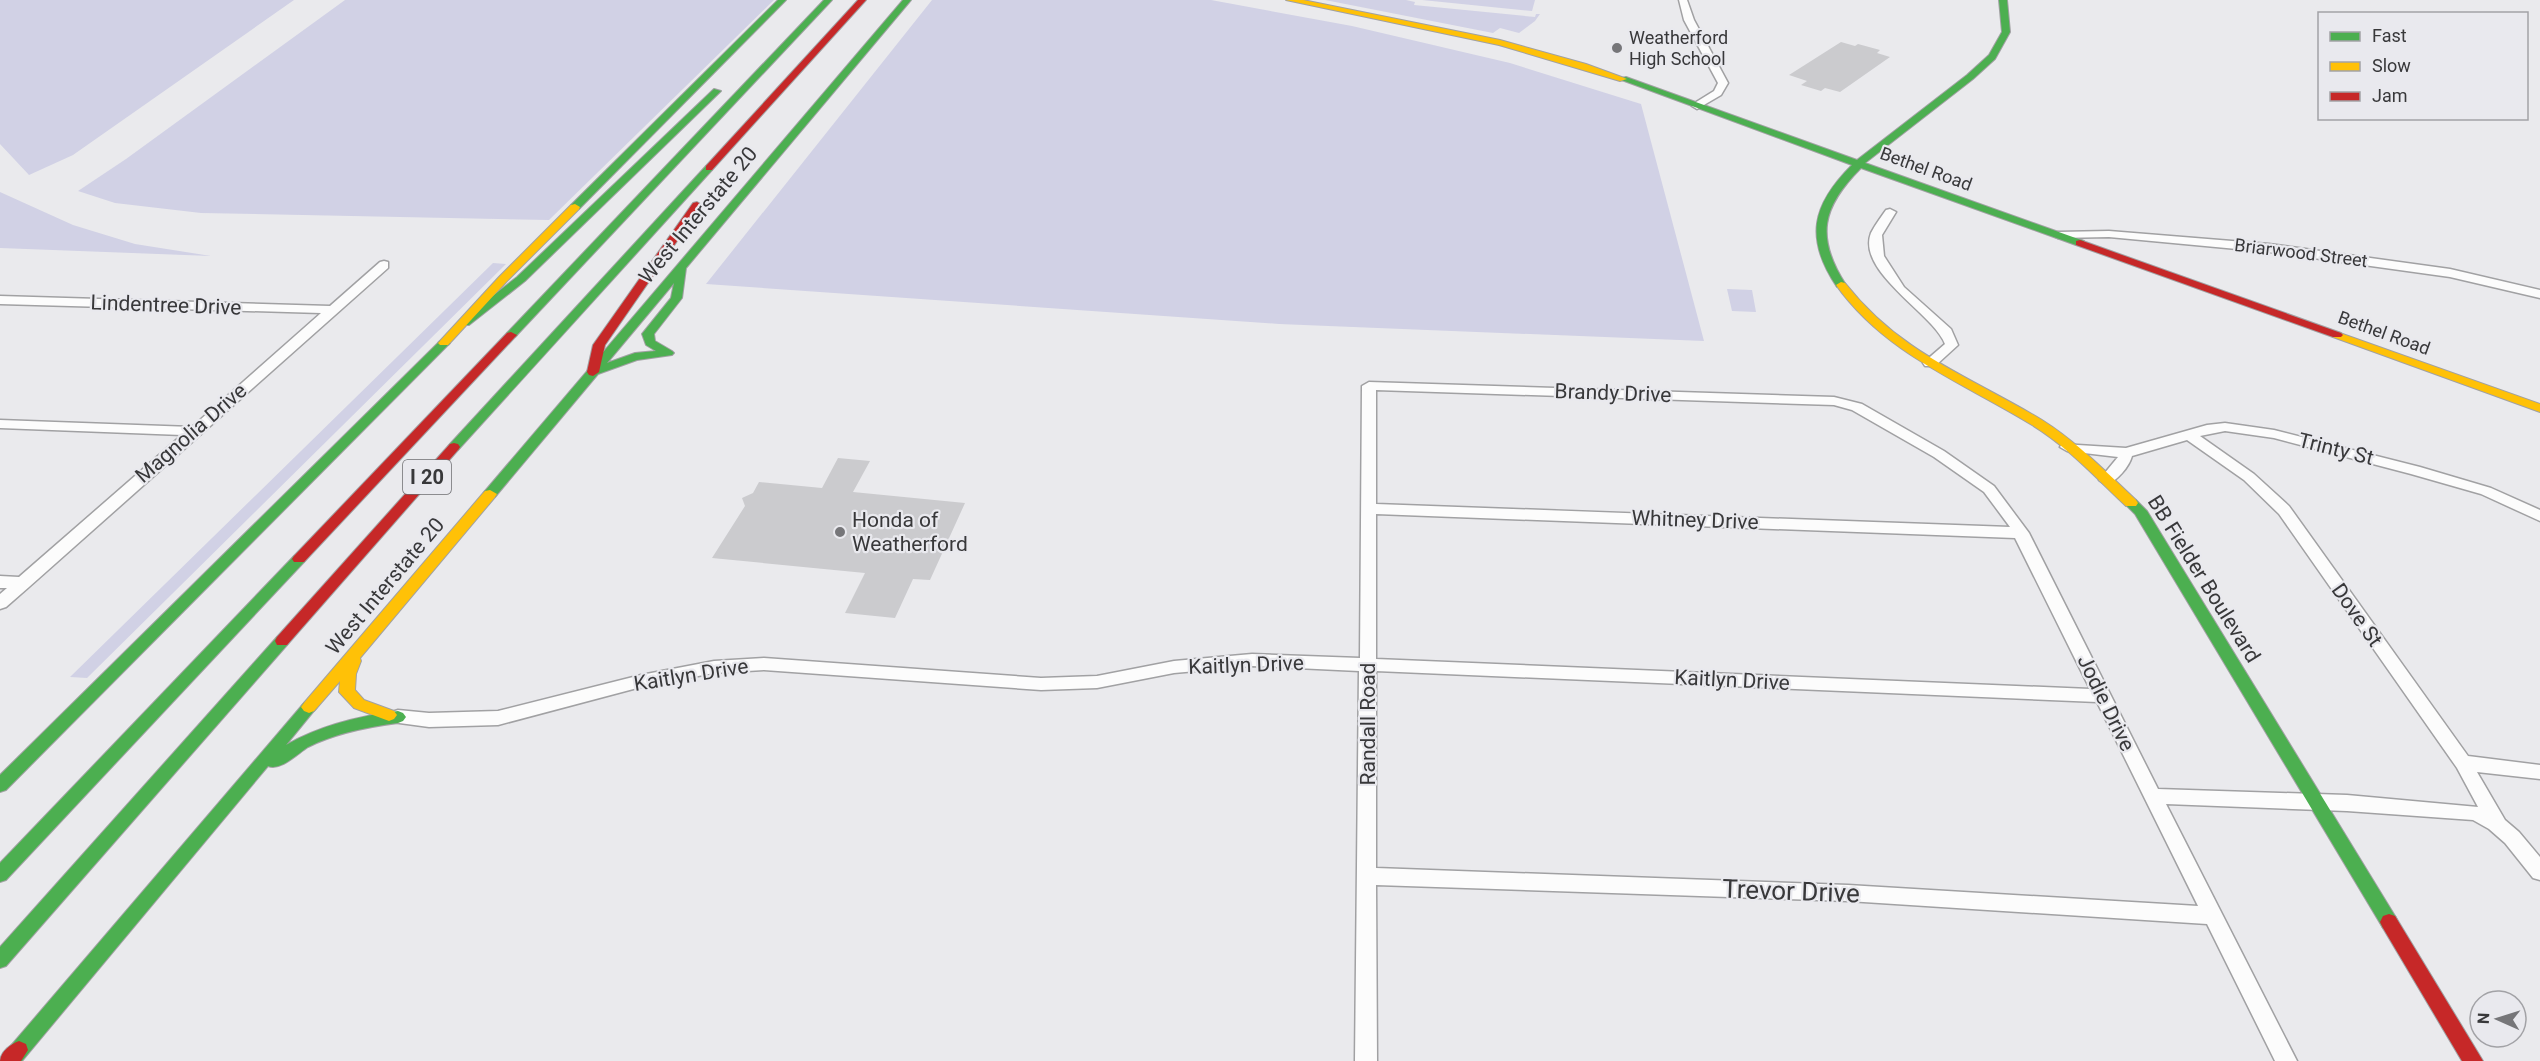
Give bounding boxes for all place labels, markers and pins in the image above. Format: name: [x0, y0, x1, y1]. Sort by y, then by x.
place label: Weatherford High School: [1629, 27, 1728, 69]
marker: Weatherford High School: [1610, 41, 1624, 55]
place label: Honda of Weatherford: [852, 508, 968, 556]
marker: Honda of Weatherford: [833, 525, 847, 539]

